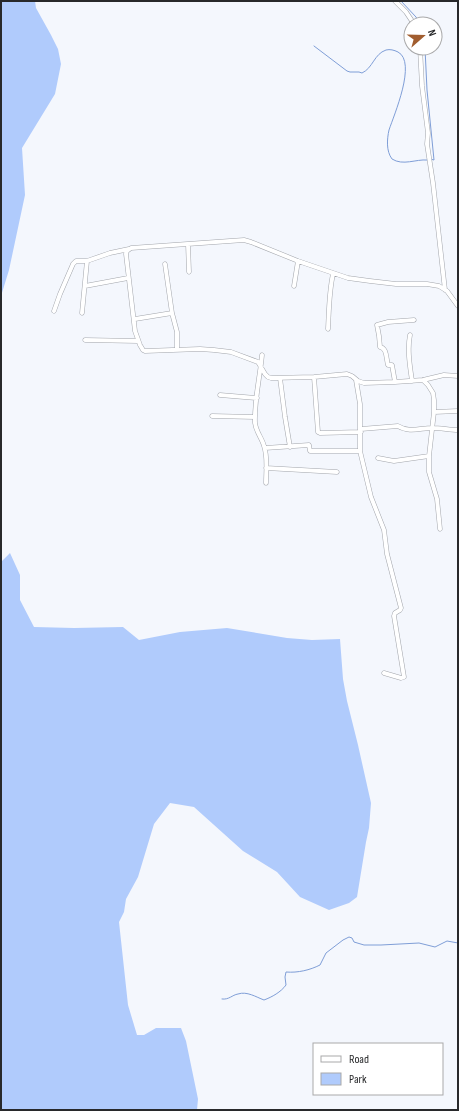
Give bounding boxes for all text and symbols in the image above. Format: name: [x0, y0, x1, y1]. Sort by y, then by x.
north arrow: [403, 16, 443, 56]
text: N: [425, 28, 439, 38]
legend: [313, 1043, 443, 1095]
text: Road: [349, 1052, 369, 1067]
text: Park: [349, 1072, 367, 1087]

